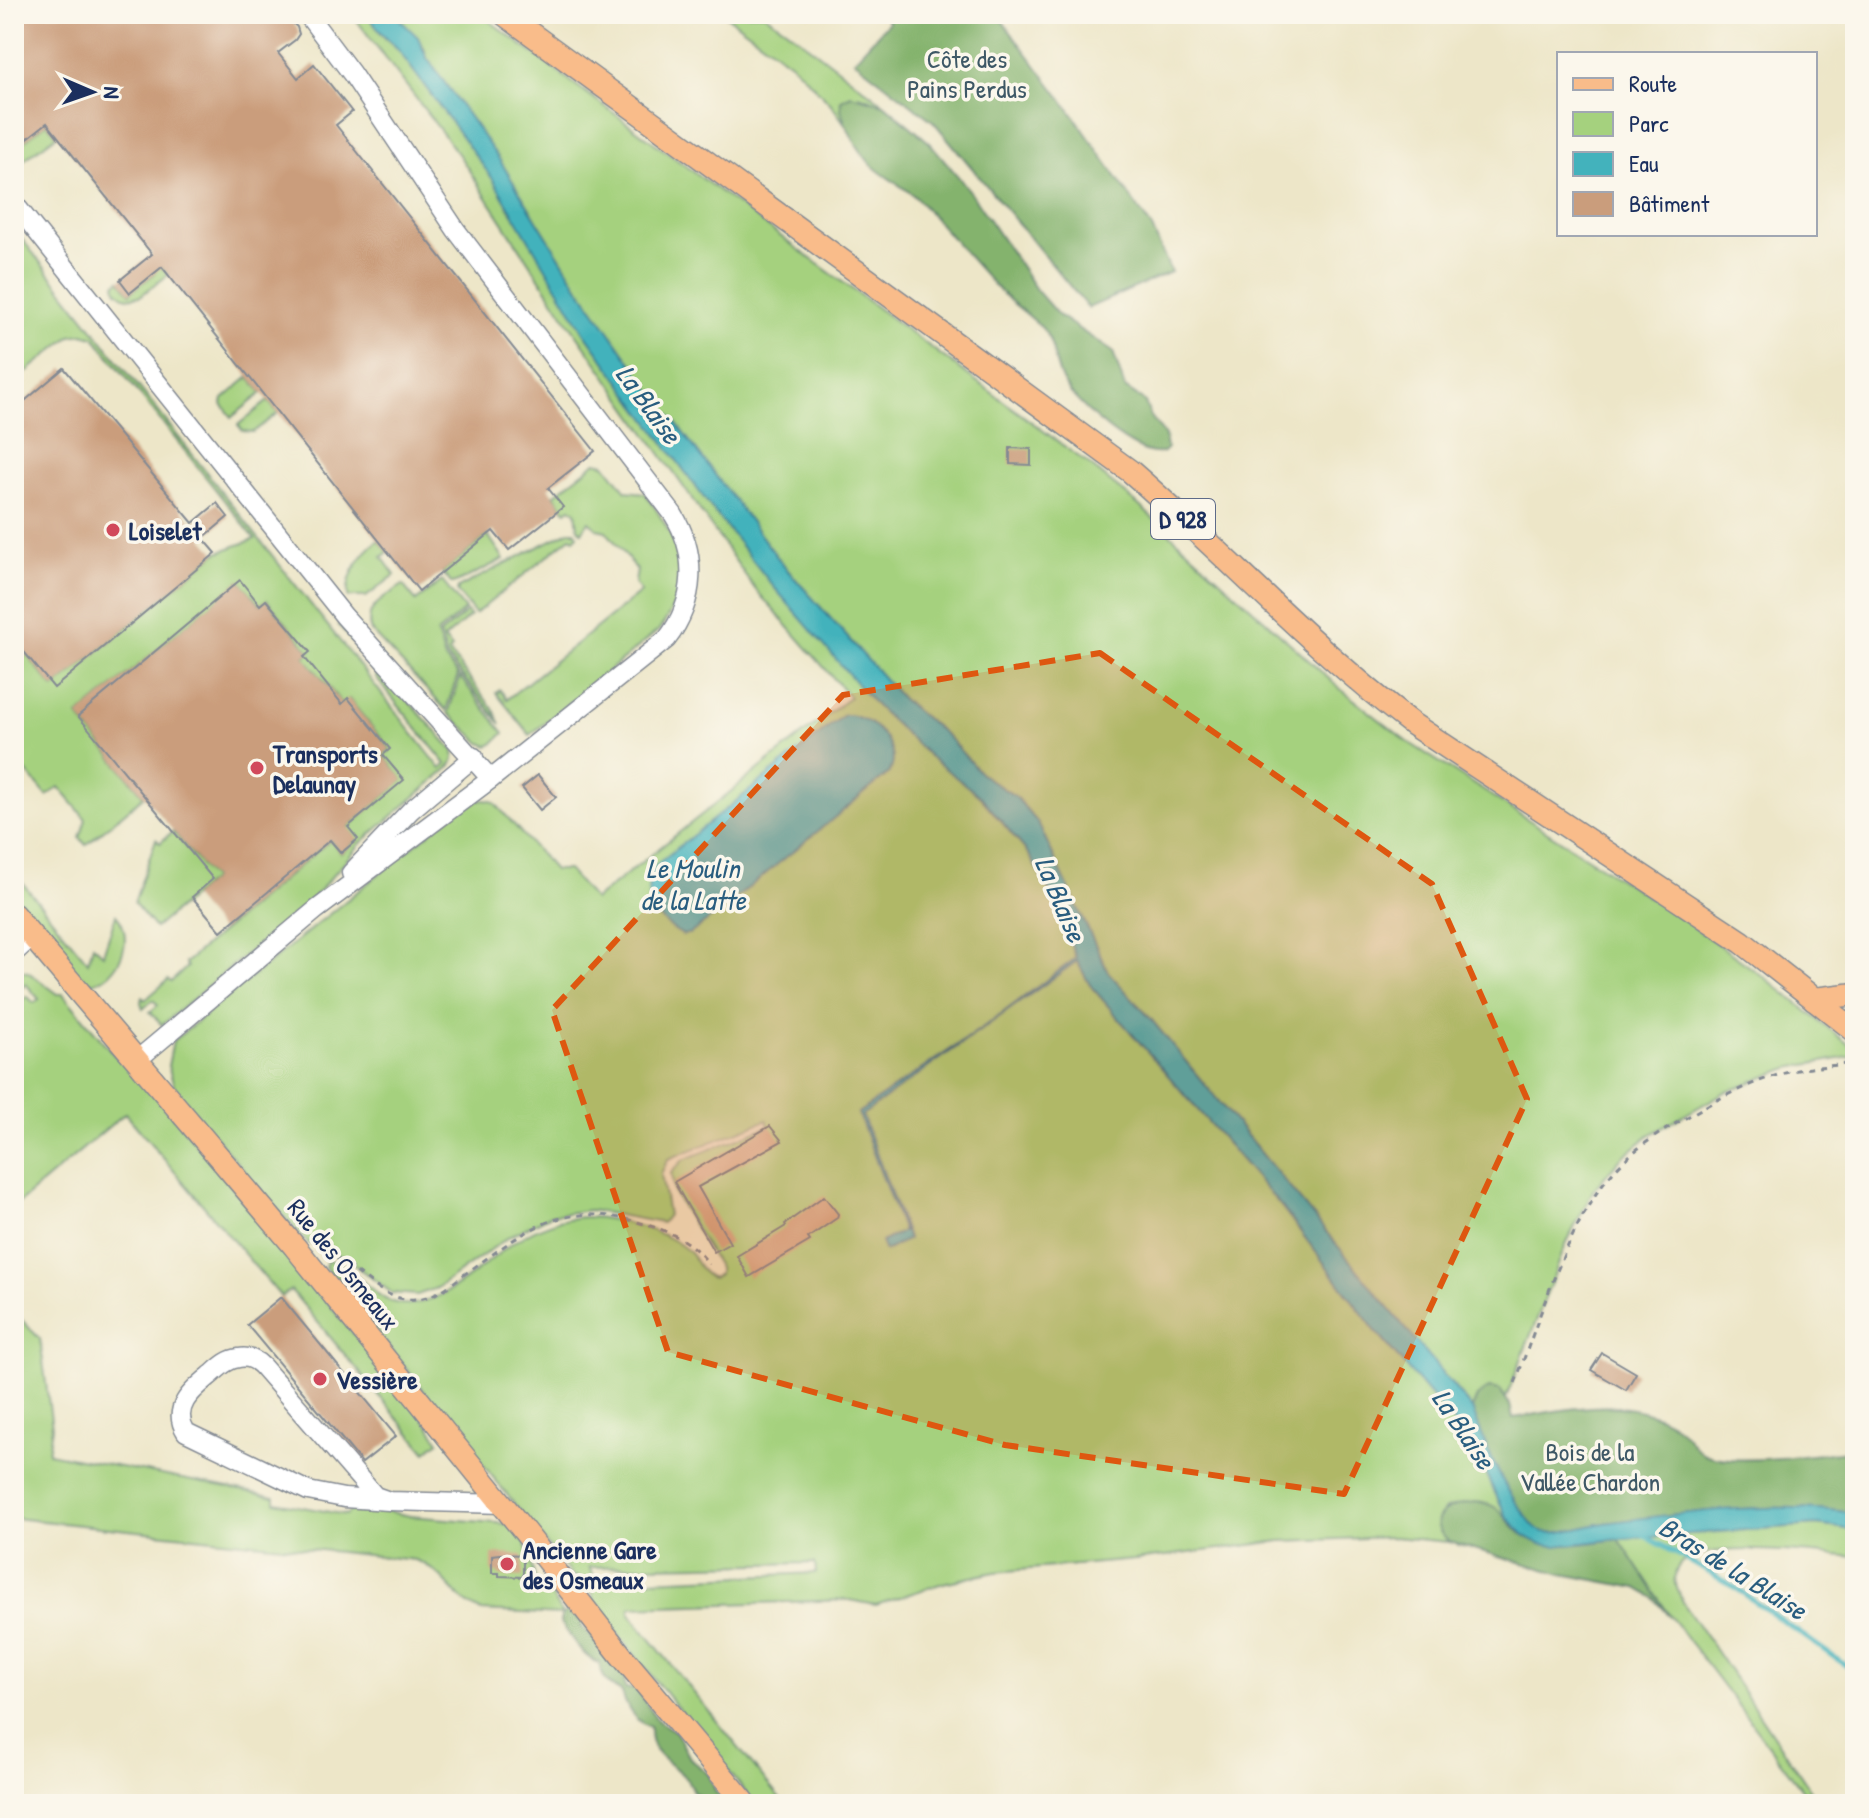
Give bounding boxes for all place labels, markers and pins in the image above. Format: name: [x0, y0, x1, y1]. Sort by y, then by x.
place label: Loiselet: [129, 513, 203, 548]
marker: Loiselet: [104, 521, 122, 539]
place label: Transports Delaunay: [272, 736, 378, 802]
marker: Transports Delaunay: [248, 759, 266, 777]
place label: Vessière: [336, 1362, 418, 1397]
marker: Vessière: [311, 1370, 329, 1388]
place label: Ancienne Gare des Osmeaux: [523, 1532, 657, 1597]
marker: Ancienne Gare des Osmeaux: [498, 1555, 516, 1573]

